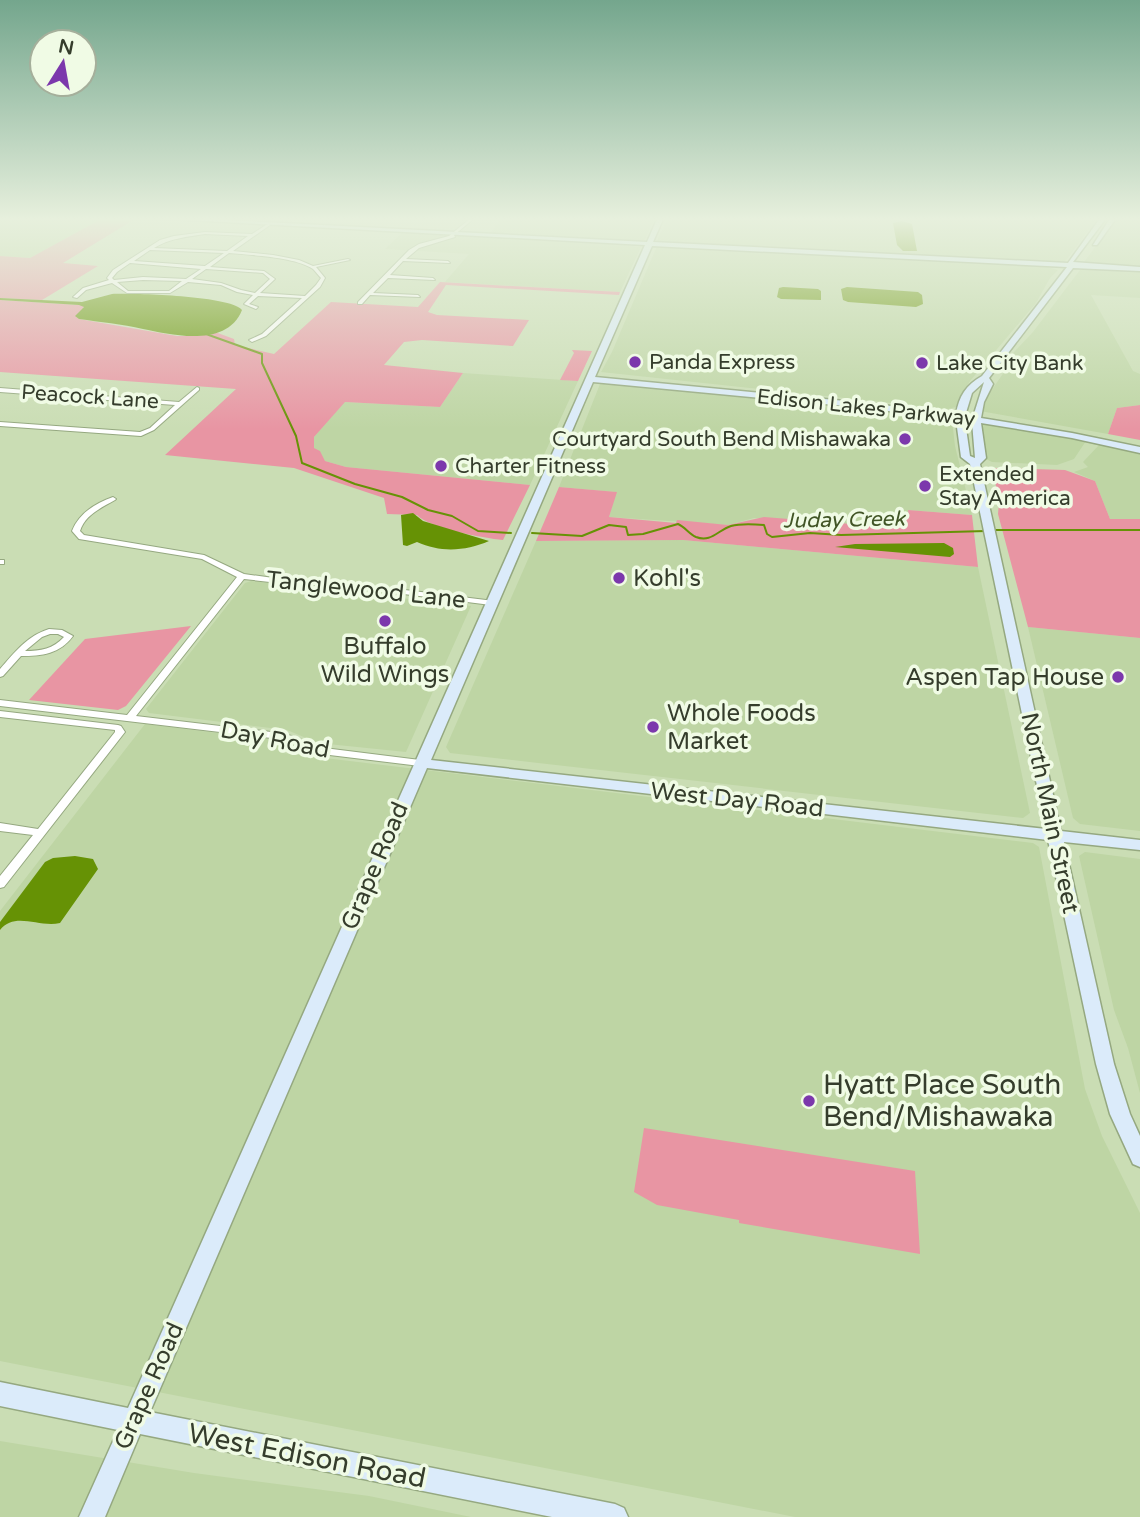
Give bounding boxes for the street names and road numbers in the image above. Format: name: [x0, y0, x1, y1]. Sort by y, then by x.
street label: Peacock Lane: [20, 380, 160, 414]
street label: Edison Lakes Parkway: [756, 384, 976, 432]
street label: Tanglewood Lane: [265, 565, 467, 615]
street label: North Main Street: [1015, 710, 1085, 916]
street label: Day Road: [218, 715, 332, 765]
street label: West Day Road: [649, 776, 825, 824]
street label: Grape Road: [335, 798, 415, 934]
street label: Grape Road: [108, 1318, 190, 1454]
street label: West Edison Road: [185, 1416, 429, 1496]

